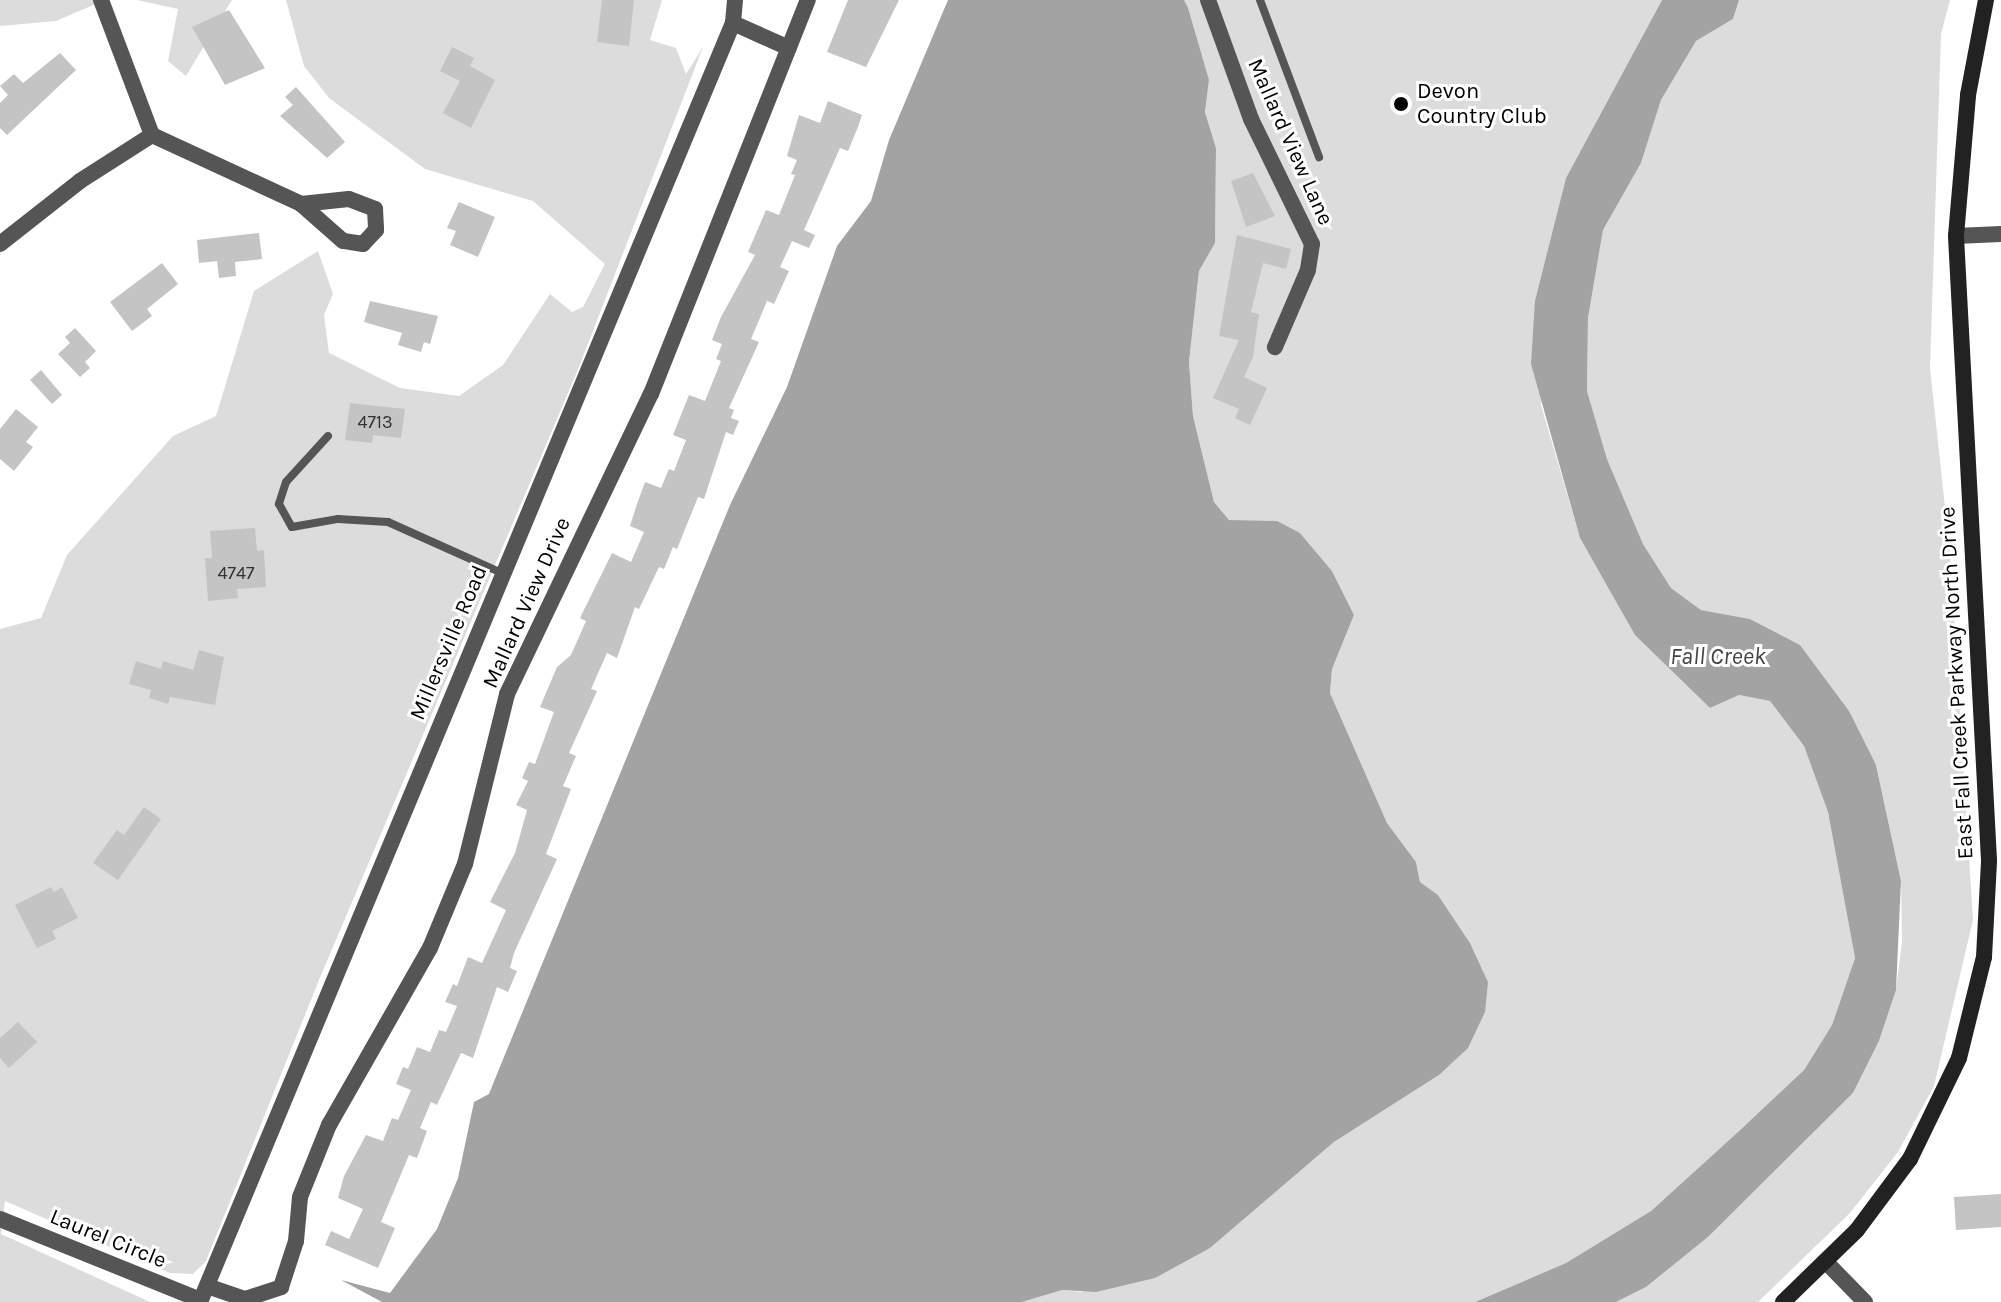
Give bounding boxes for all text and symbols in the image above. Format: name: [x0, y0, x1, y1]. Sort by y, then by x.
street label: Mallard View Lane: [1241, 55, 1339, 229]
place label: Devon Country Club: [1417, 78, 1547, 130]
marker: Devon Country Club: [1392, 95, 1410, 113]
house number: 4713: [357, 411, 393, 433]
street label: East Fall Creek Parkway North Drive: [1935, 506, 1979, 860]
street label: Mallard View Drive: [477, 514, 577, 692]
house number: 4747: [217, 562, 255, 584]
street label: Millersville Road: [405, 562, 493, 724]
water label: Fall Creek: [1670, 643, 1766, 671]
street label: Laurel Circle: [46, 1204, 170, 1274]

